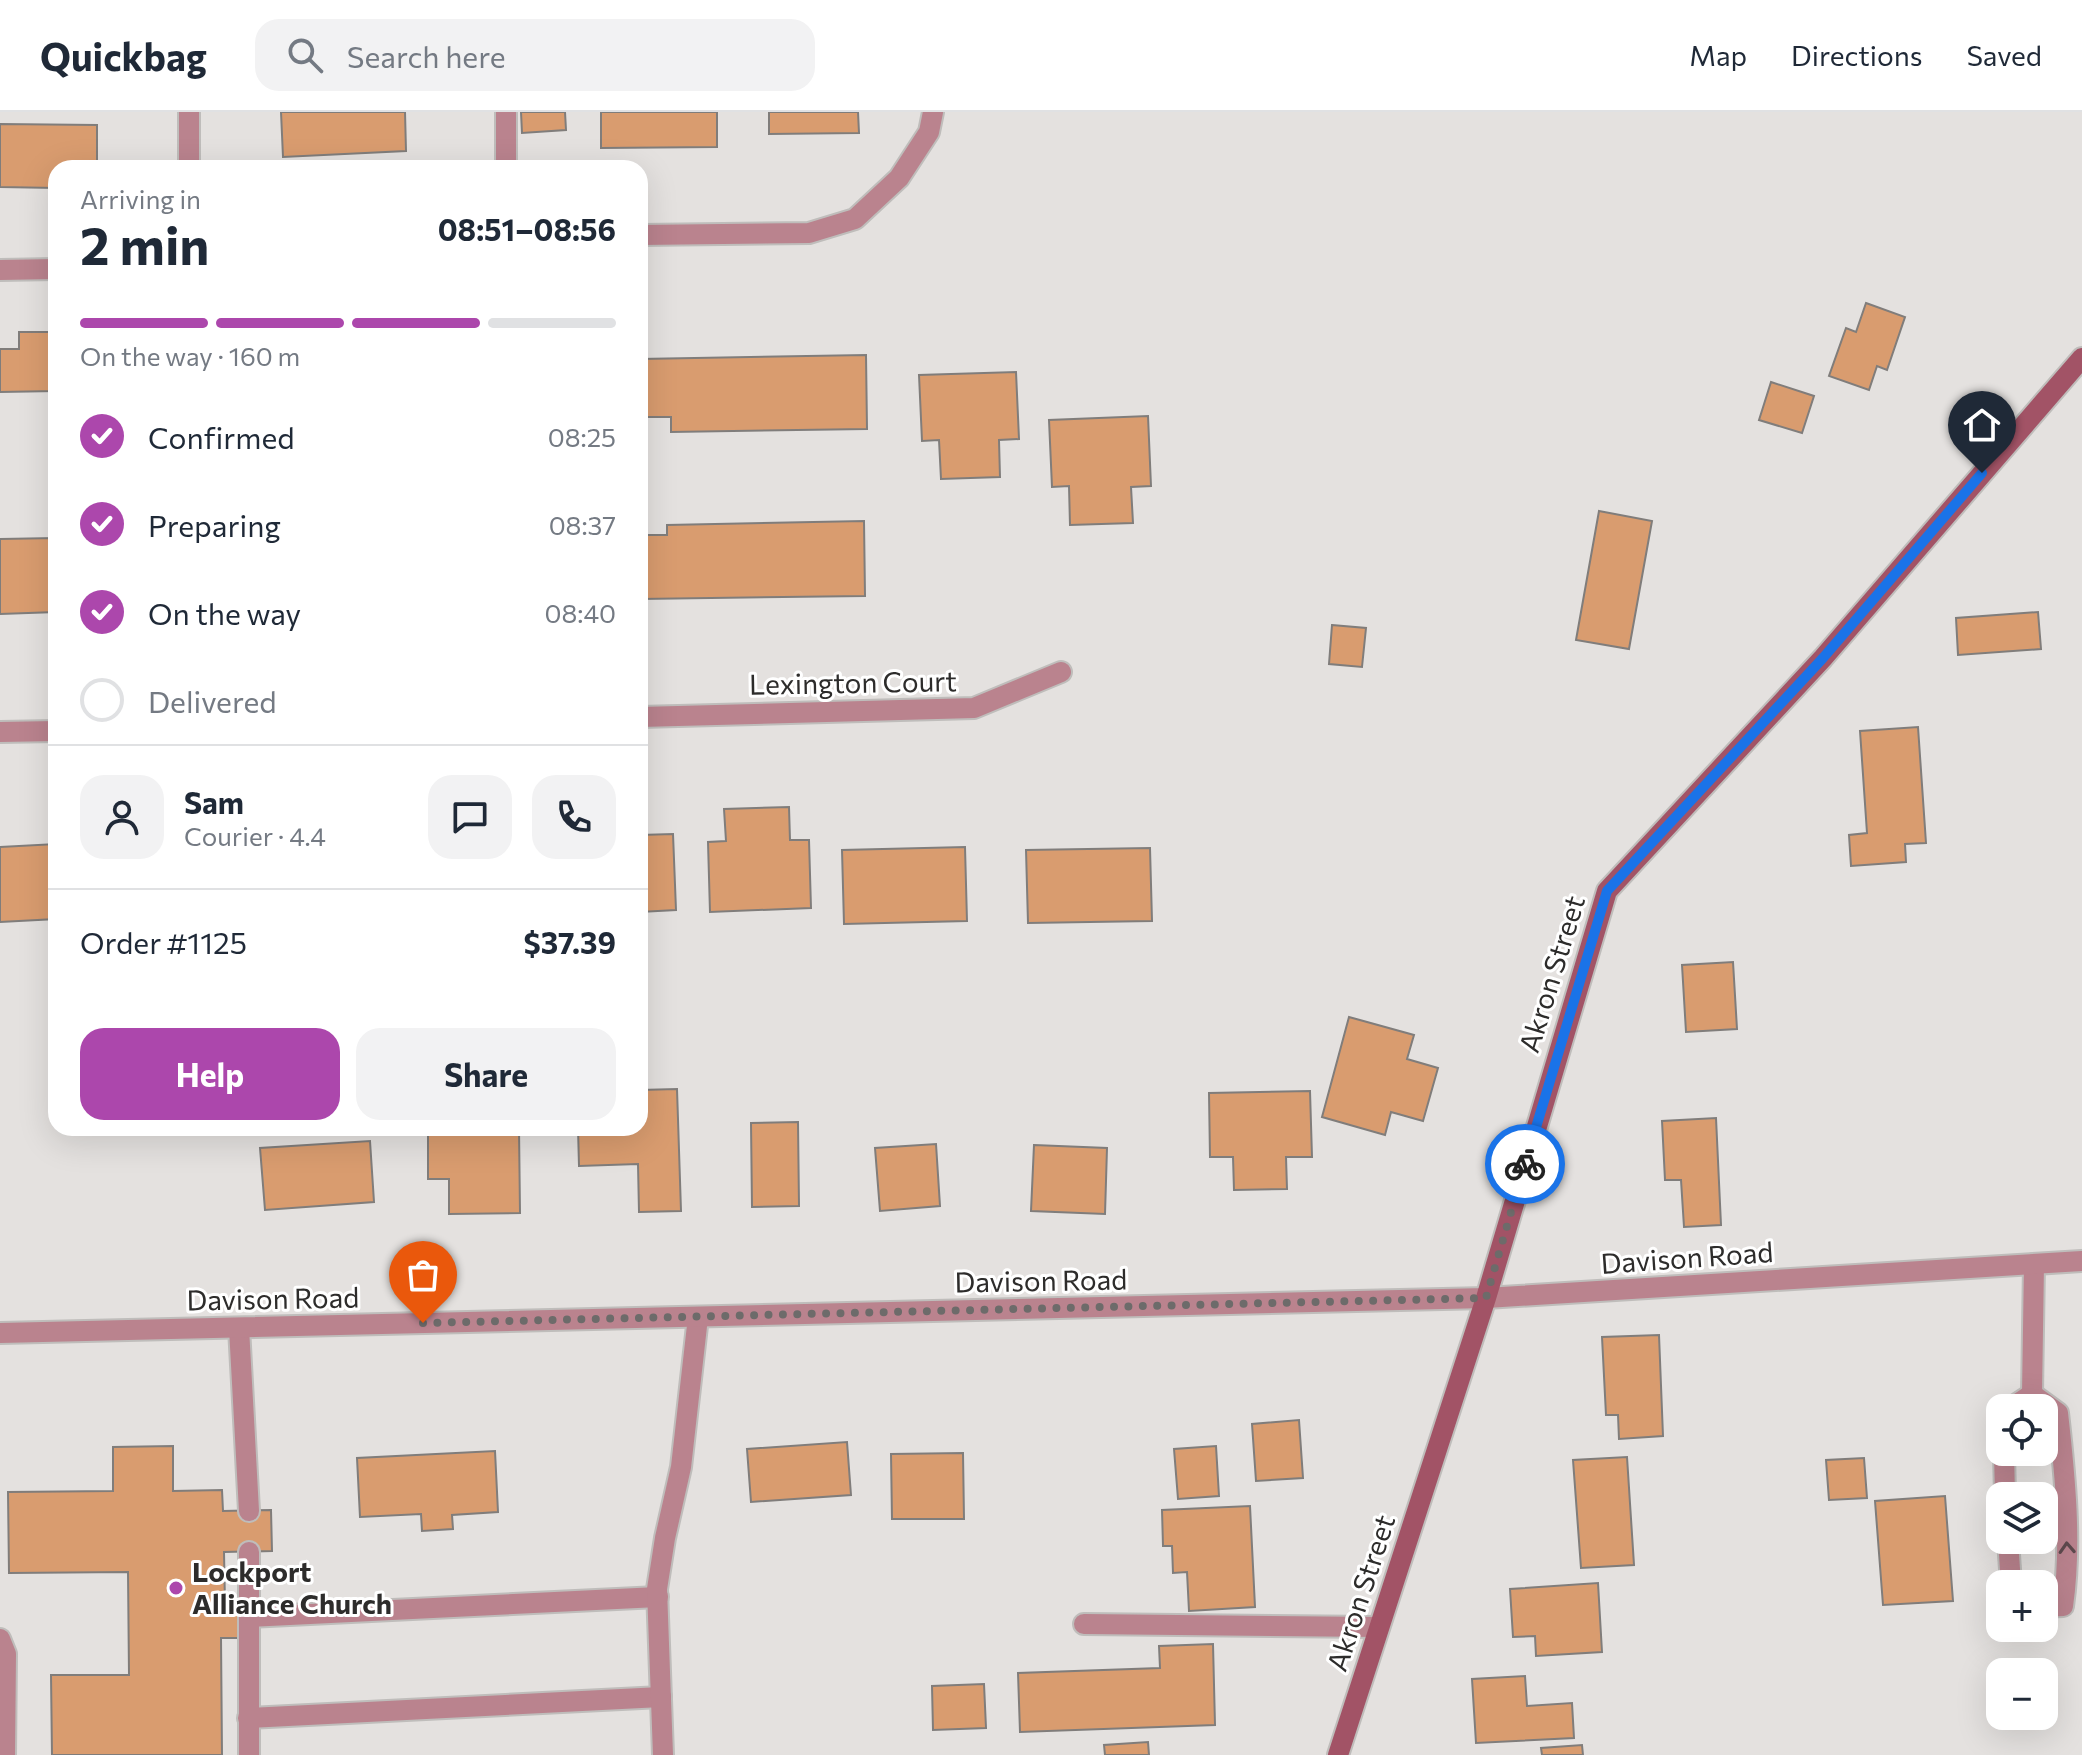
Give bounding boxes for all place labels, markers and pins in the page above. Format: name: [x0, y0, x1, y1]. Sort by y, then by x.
pin: [1948, 391, 2016, 473]
pin: [389, 1241, 457, 1323]
place label: Lockport Alliance Church: [192, 1554, 392, 1620]
marker: Lockport Alliance Church: [167, 1579, 185, 1597]

